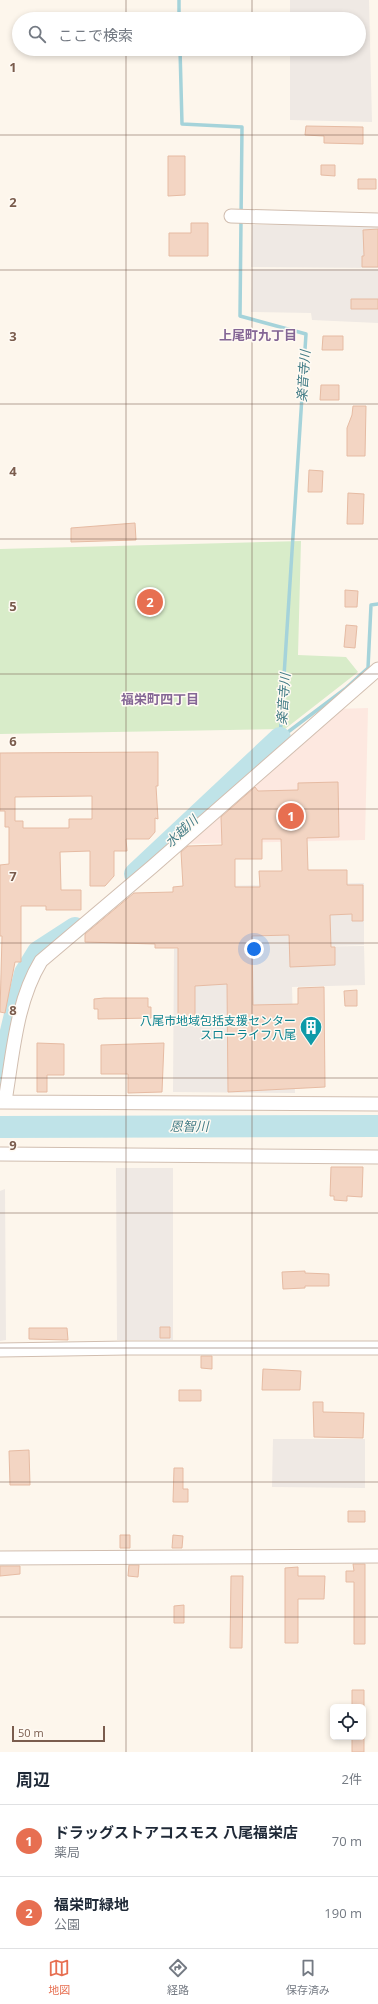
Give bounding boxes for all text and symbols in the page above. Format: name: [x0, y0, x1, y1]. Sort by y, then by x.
search box: [12, 12, 366, 56]
icon: search: [26, 23, 48, 45]
text: ここで検索: [58, 25, 133, 45]
text: 1: [9, 58, 17, 76]
text: 2: [9, 193, 17, 211]
district label: 上尾町九丁目: [219, 326, 297, 344]
text: 3: [9, 327, 17, 345]
water label: 楽音寺川: [292, 347, 314, 403]
text: 4: [9, 462, 17, 480]
pin: 2: [137, 587, 163, 617]
text: 5: [9, 597, 17, 615]
water label: 楽音寺川: [272, 670, 294, 726]
district label: 福栄町四丁目: [121, 690, 199, 708]
text: 6: [9, 732, 17, 750]
pin: 1: [278, 801, 304, 831]
water label: 水越川: [161, 810, 203, 851]
text: 7: [9, 867, 17, 885]
your location: [244, 939, 264, 959]
text: 8: [9, 1001, 17, 1019]
place label: 八尾市地域包括支援センター スローライフ八尾: [140, 1012, 296, 1043]
building icon: 八尾市地域包括支援センター スローライフ八尾: [298, 1014, 324, 1047]
water label: 恩智川: [169, 1117, 210, 1135]
text: 9: [9, 1136, 17, 1154]
map controls: [330, 1704, 366, 1740]
button: locate: [330, 1704, 366, 1740]
scale bar: [12, 1724, 105, 1743]
text: 50 m: [18, 1725, 44, 1740]
text: 周辺: [16, 1768, 50, 1791]
text: 2件: [342, 1770, 362, 1788]
text: ドラッグストアコスモス 八尾福栄店: [54, 1822, 298, 1842]
text: 1: [25, 1832, 33, 1850]
text: 70 m: [332, 1832, 362, 1850]
text: 薬局: [54, 1843, 80, 1861]
text: 福栄町緑地: [54, 1894, 129, 1914]
text: 2: [25, 1904, 33, 1922]
text: 190 m: [324, 1904, 362, 1922]
text: 公園: [54, 1915, 80, 1933]
tab: 地図: [48, 1957, 70, 1997]
tab: 経路: [167, 1957, 189, 1997]
tab: 保存済み: [286, 1957, 330, 1997]

